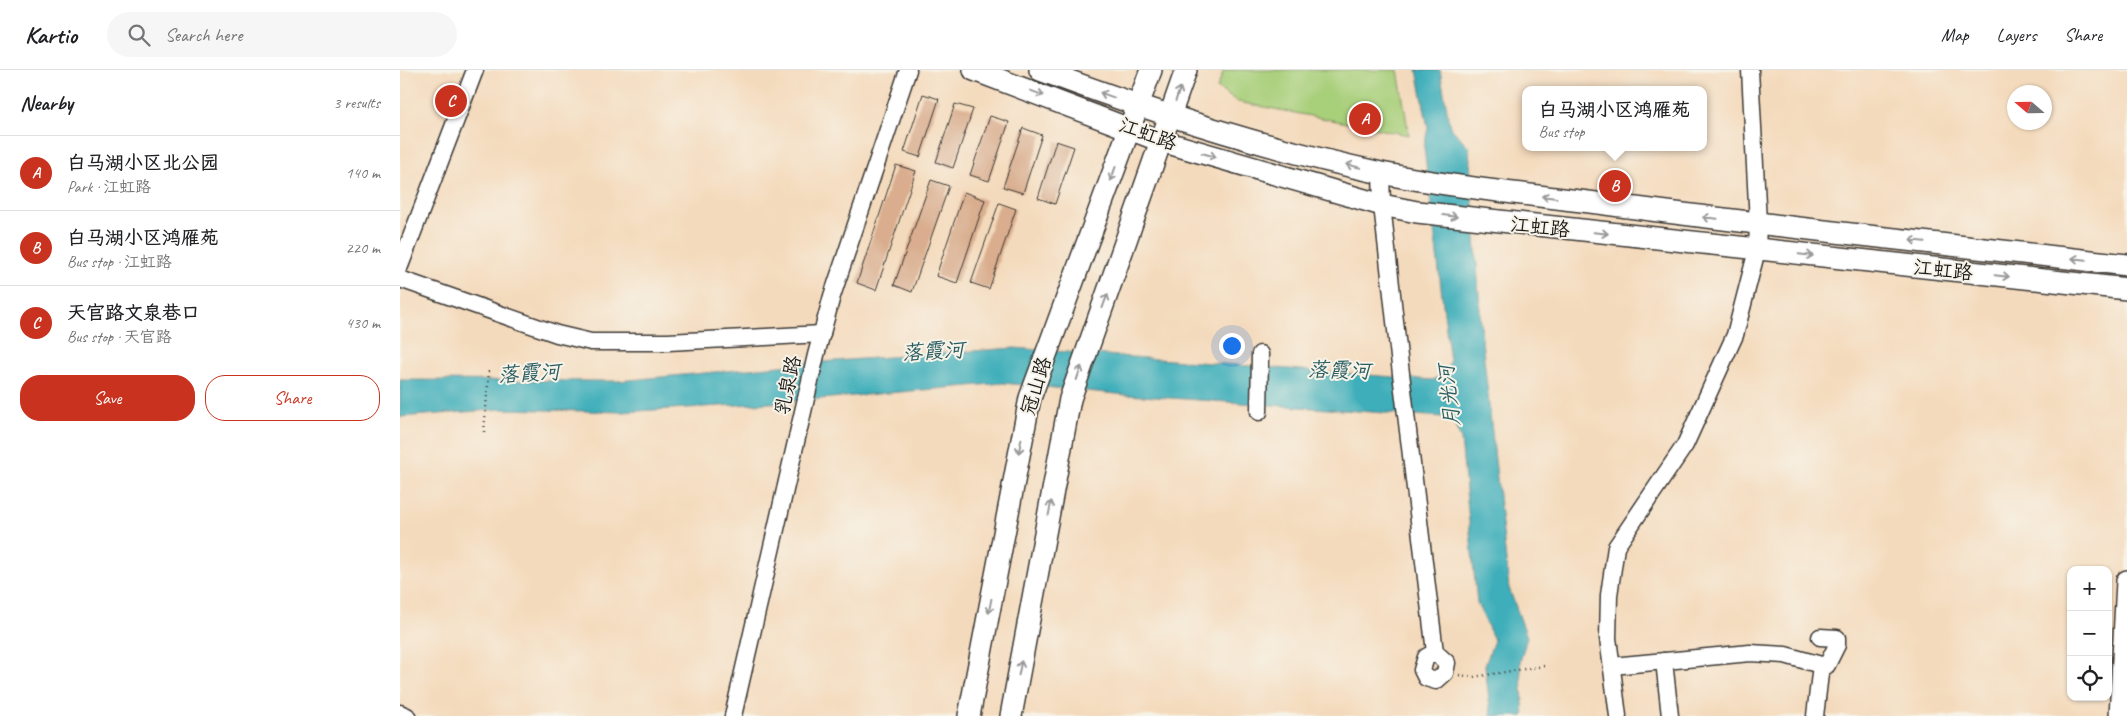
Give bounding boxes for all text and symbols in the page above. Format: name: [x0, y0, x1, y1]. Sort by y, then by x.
search box: [107, 12, 457, 57]
text: Kartio: [25, 20, 77, 50]
icon: search: [125, 21, 153, 49]
text: Search here: [165, 23, 242, 47]
text: Map: [1941, 24, 1969, 46]
text: Layers: [1997, 24, 2036, 46]
text: Share: [2064, 24, 2102, 46]
pin: C: [435, 82, 467, 120]
north arrow: [2007, 85, 2052, 130]
one-way arrow: [1174, 86, 1183, 102]
popup: [1522, 86, 1707, 151]
one-way arrow: [1028, 89, 1044, 98]
text: Nearby: [20, 90, 73, 116]
one-way arrow: [1100, 90, 1116, 99]
text: 3 results: [333, 93, 380, 113]
text: 白马湖小区鸿雁苑: [1538, 98, 1691, 122]
pin: A: [1349, 100, 1381, 138]
street label: 江虹路: [1116, 112, 1181, 156]
text: Bus stop: [1538, 122, 1585, 142]
one-way arrow: [1201, 150, 1217, 160]
text: 白马湖小区北公园: [67, 151, 219, 175]
one-way arrow: [1346, 161, 1362, 170]
text: A: [32, 163, 40, 183]
text: 140 m: [346, 163, 380, 183]
one-way arrow: [1108, 165, 1117, 181]
pin: B: [1599, 167, 1631, 205]
text: Park · 江虹路: [67, 177, 151, 197]
one-way arrow: [1541, 192, 1557, 202]
street label: 江虹路: [1509, 211, 1572, 243]
one-way arrow: [1442, 212, 1458, 222]
one-way arrow: [1702, 213, 1718, 223]
text: 白马湖小区鸿雁苑: [67, 226, 219, 250]
one-way arrow: [1593, 228, 1609, 238]
one-way arrow: [1909, 236, 1925, 246]
text: B: [32, 238, 40, 258]
text: 220 m: [346, 238, 380, 258]
one-way arrow: [1797, 250, 1813, 260]
text: Bus stop · 江虹路: [67, 252, 172, 272]
street label: 江虹路: [1912, 254, 1975, 286]
one-way arrow: [2071, 254, 2087, 264]
one-way arrow: [1994, 271, 2010, 281]
one-way arrow: [1100, 293, 1110, 309]
text: 天官路文泉巷口: [67, 301, 200, 325]
text: C: [32, 313, 40, 333]
text: 430 m: [346, 313, 380, 333]
text: Bus stop · 天官路: [67, 327, 172, 347]
your location: [1219, 333, 1245, 359]
water label: 落霞河: [901, 336, 968, 366]
street label: 乳泉路: [770, 352, 807, 417]
street label: 冠山路: [1015, 353, 1057, 418]
water label: 落霞河: [1307, 356, 1374, 384]
water label: 落霞河: [497, 358, 564, 388]
water label: 月光河: [1432, 360, 1465, 429]
one-way arrow: [1075, 365, 1084, 381]
button: Save: [20, 375, 195, 421]
button: Share: [205, 375, 380, 421]
one-way arrow: [1015, 438, 1025, 454]
one-way arrow: [1045, 501, 1055, 517]
map controls: [2067, 566, 2112, 701]
button: +: [2067, 566, 2112, 611]
one-way arrow: [984, 597, 994, 613]
button: −: [2067, 611, 2112, 656]
button: locate: [2067, 656, 2112, 701]
one-way arrow: [1015, 660, 1025, 676]

